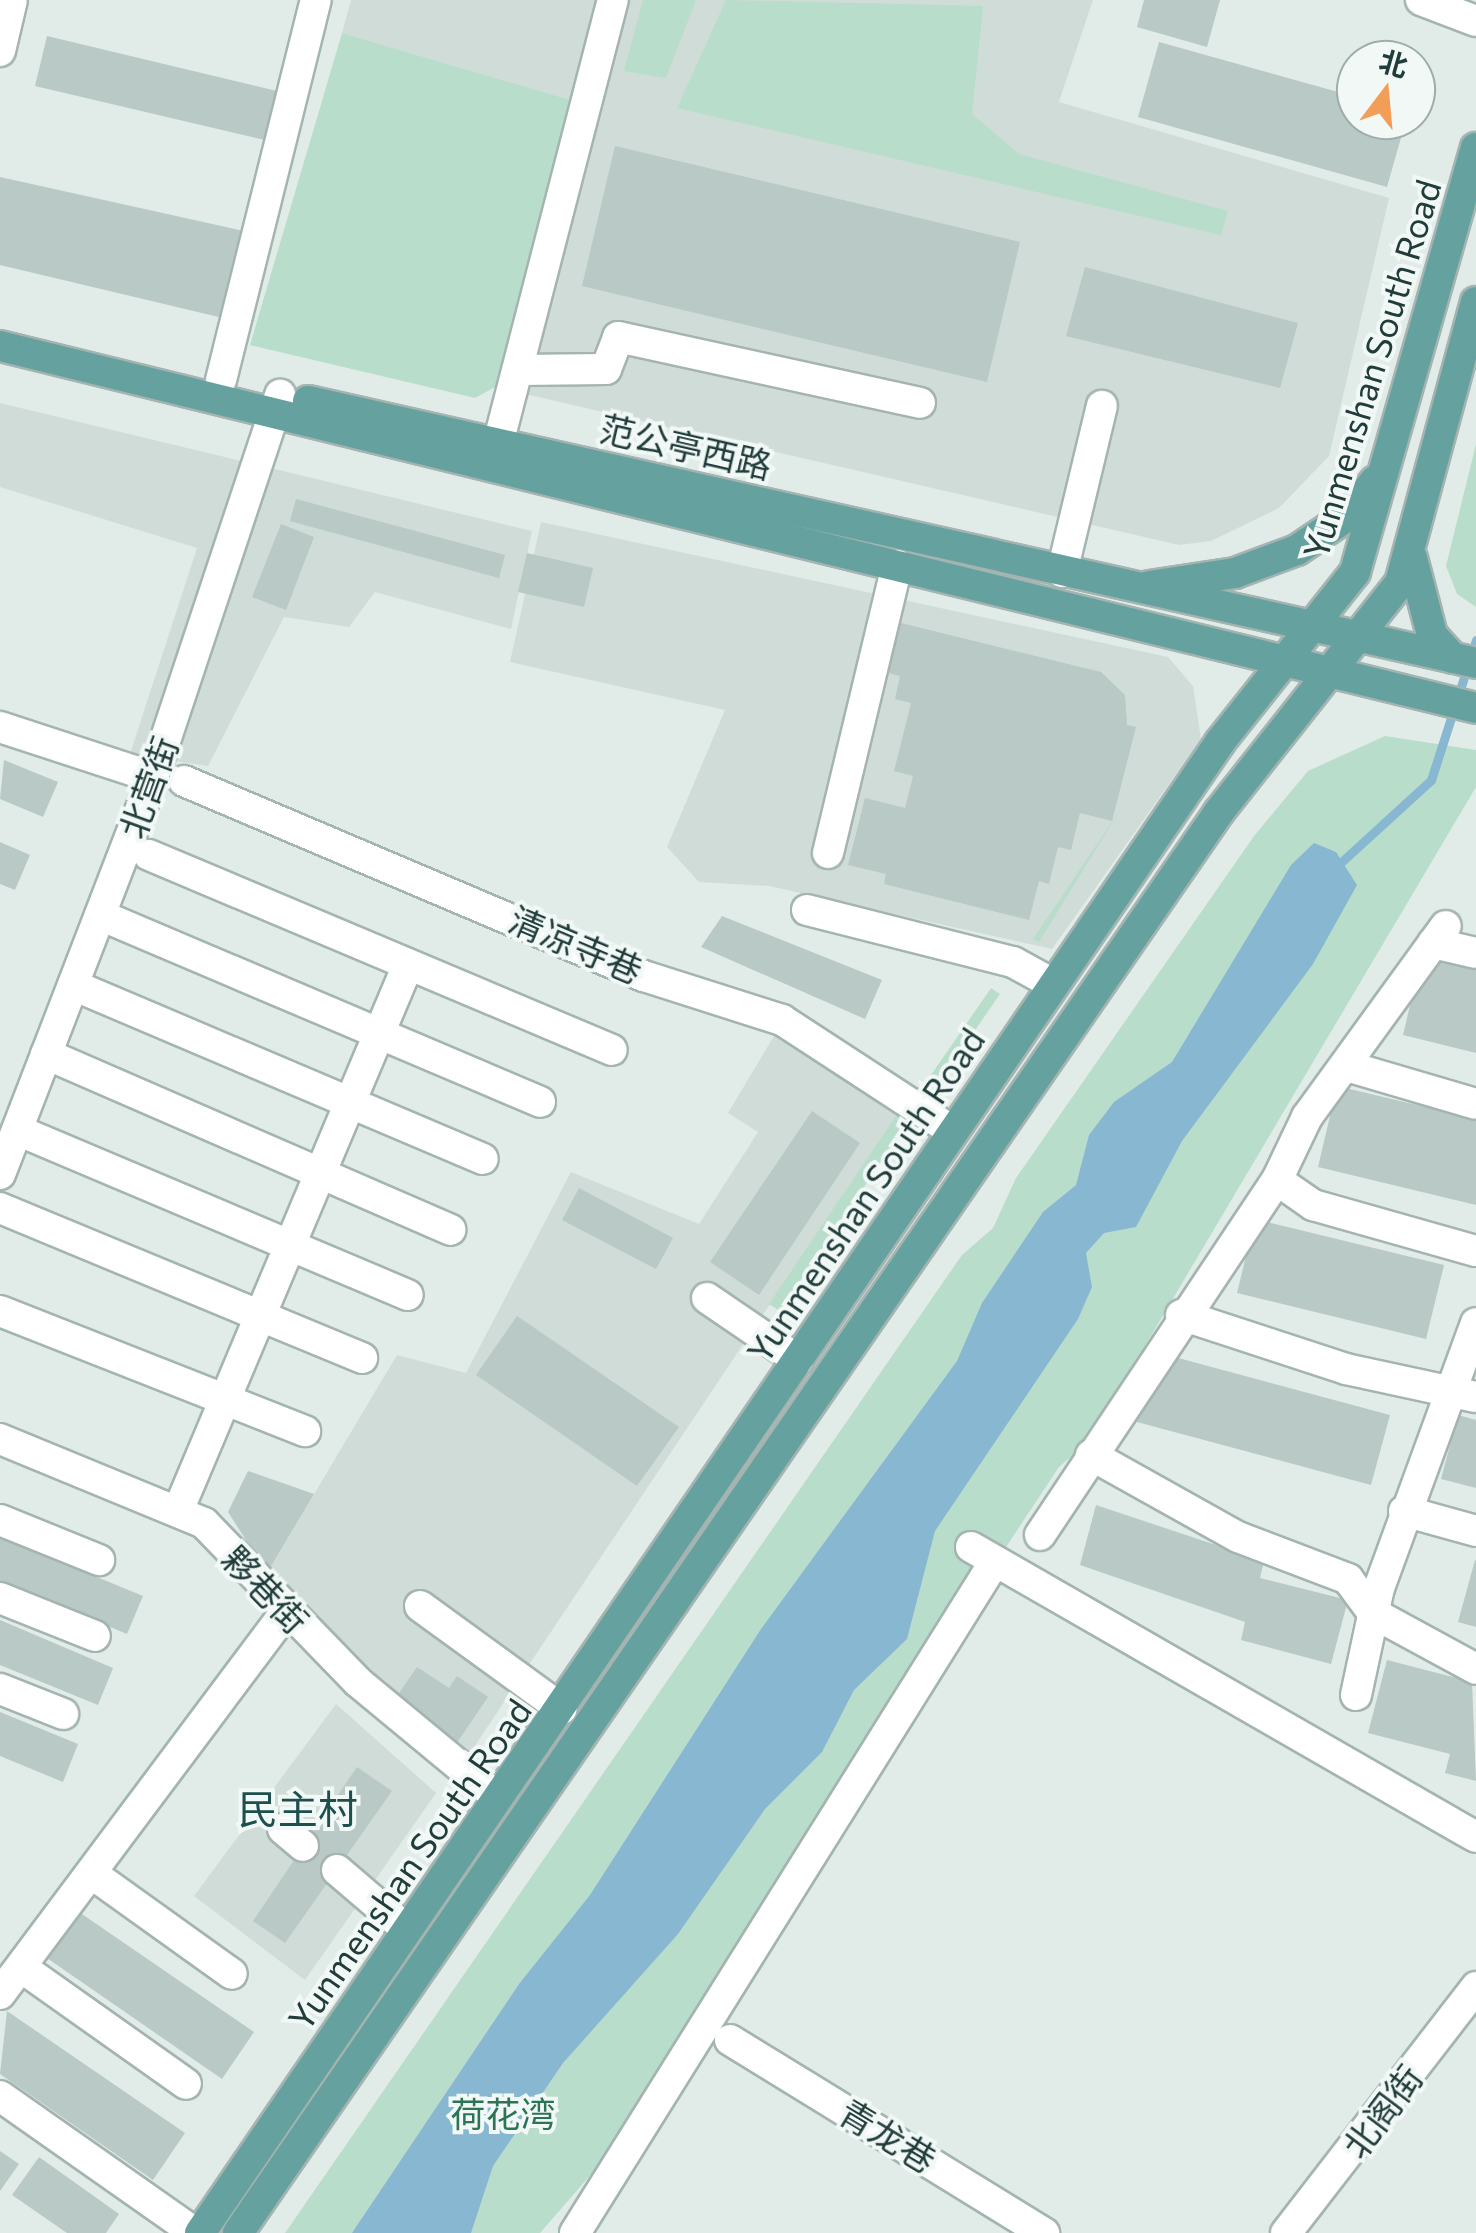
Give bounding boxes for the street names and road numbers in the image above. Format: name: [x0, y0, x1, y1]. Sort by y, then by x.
street label: Yunmenshan South Road: [1293, 174, 1449, 564]
street label: 范公亭西路: [596, 406, 776, 486]
street label: 北营街: [110, 730, 186, 844]
street label: 清凉寺巷: [503, 897, 649, 991]
street label: Yunmenshan South Road: [737, 1020, 993, 1370]
street label: 夥巷街: [214, 1537, 318, 1641]
street label: Yunmenshan South Road: [279, 1691, 539, 2037]
street label: 北阁街: [1334, 2056, 1430, 2166]
street label: 青龙巷: [832, 2090, 944, 2180]

